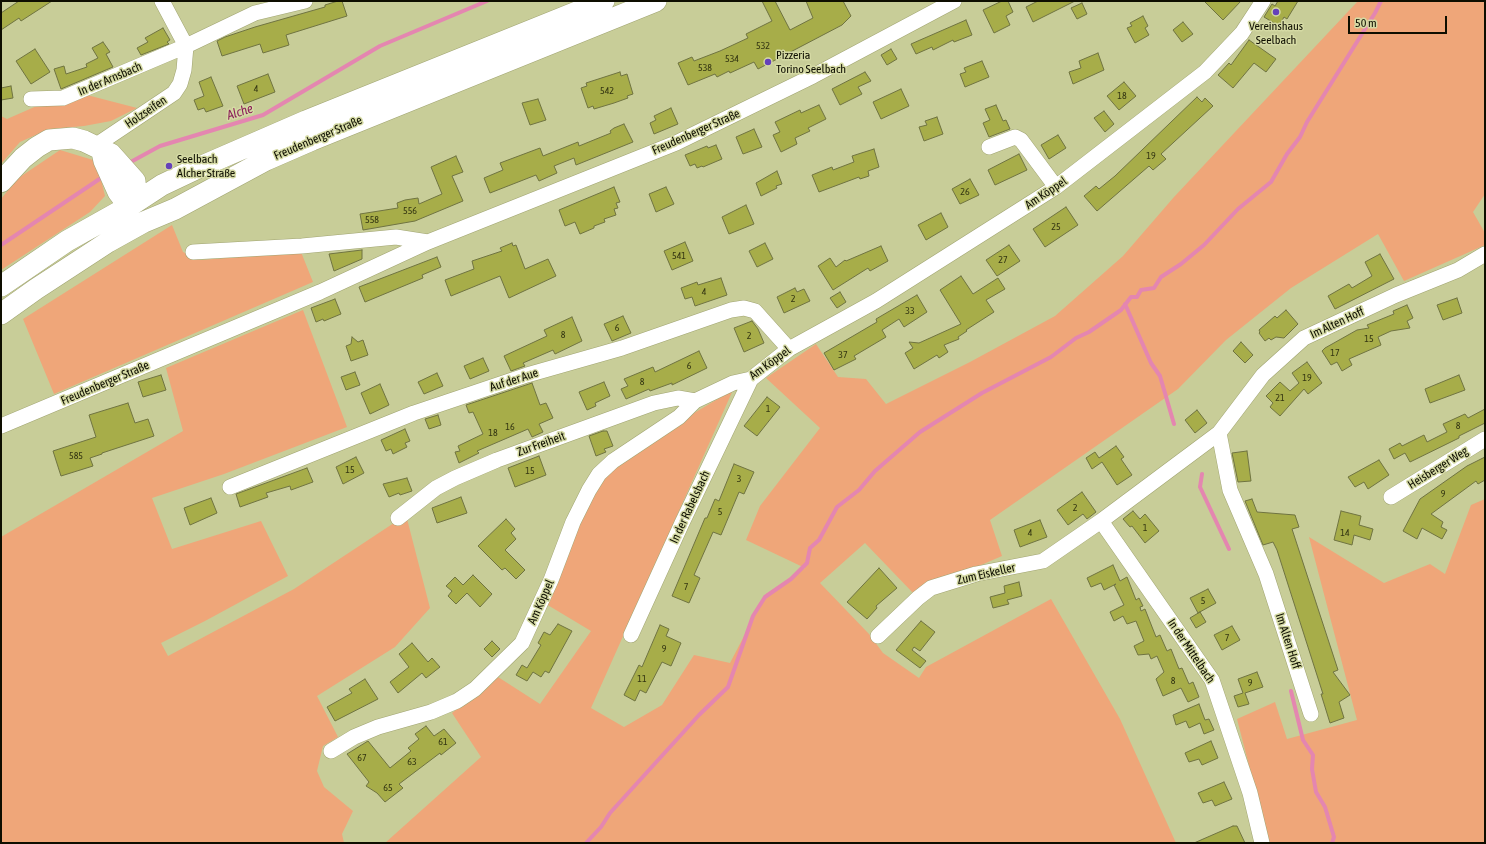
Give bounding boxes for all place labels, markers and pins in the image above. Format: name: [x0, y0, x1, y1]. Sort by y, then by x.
marker: Vereinshaus Seelbach: [1271, 7, 1281, 17]
place label: Vereinshaus Seelbach: [1249, 19, 1303, 47]
place label: Pizzeria Torino Seelbach: [776, 48, 846, 76]
marker: Pizzeria Torino Seelbach: [763, 57, 773, 67]
place label: Seelbach Alcher Straße: [177, 152, 235, 180]
marker: Seelbach Alcher Straße: [164, 161, 174, 171]

